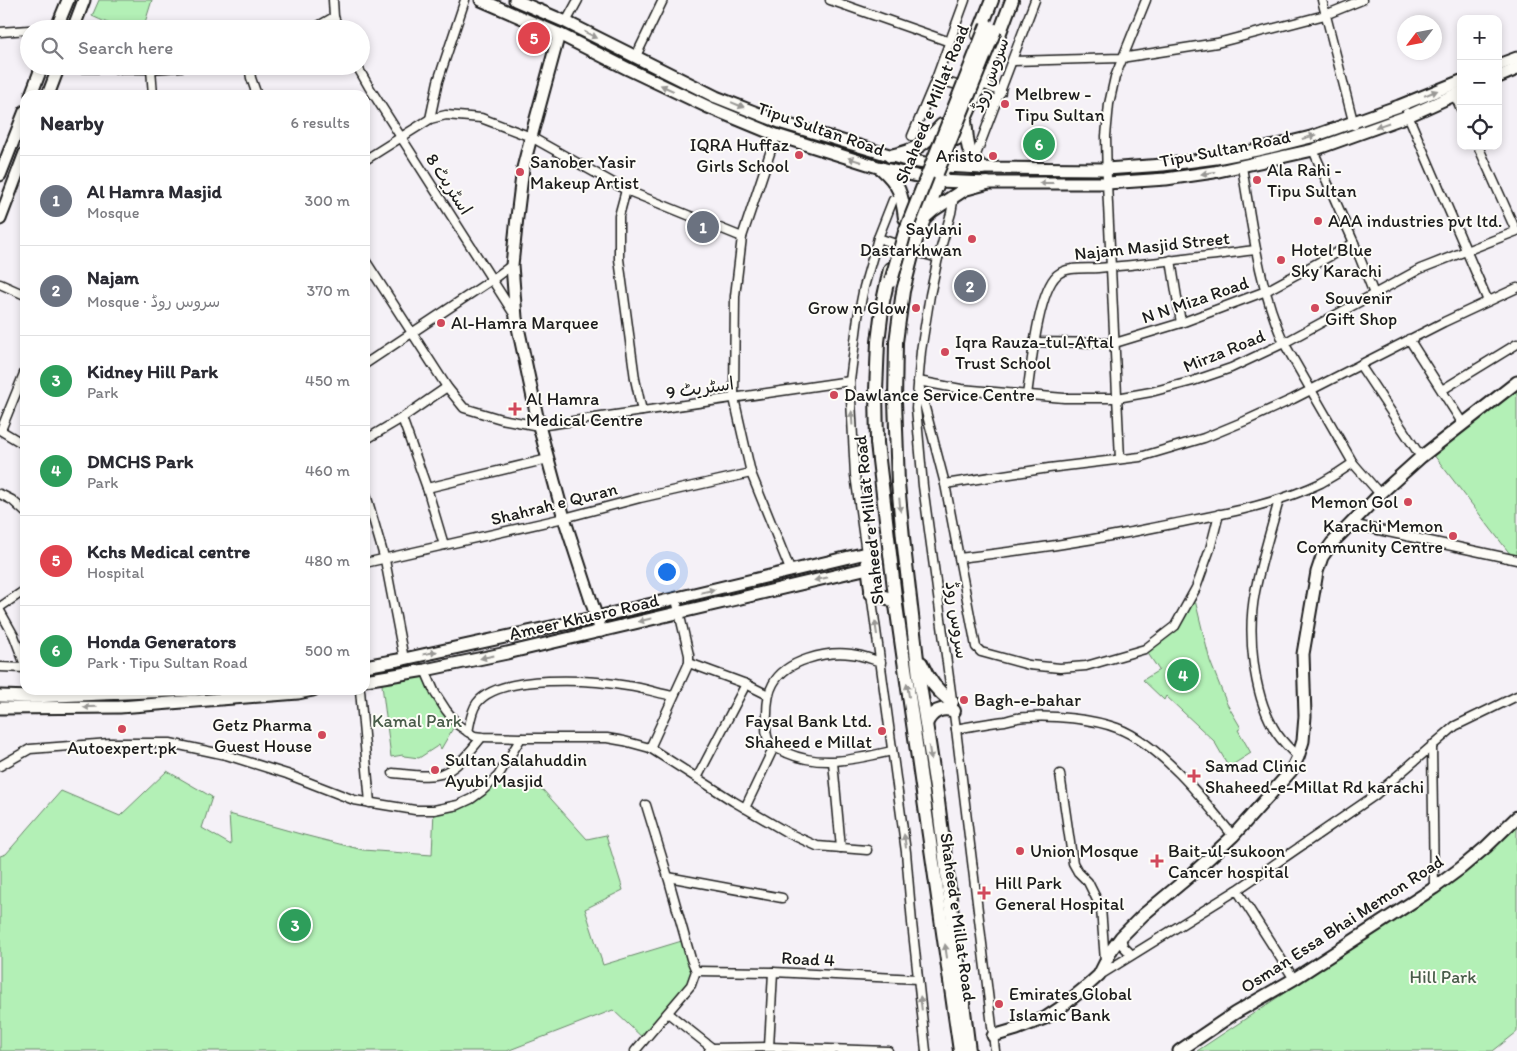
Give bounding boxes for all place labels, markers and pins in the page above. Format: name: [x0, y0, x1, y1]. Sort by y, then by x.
pin: 5: [518, 19, 550, 57]
place label: Melbrew - Tipu Sultan: [1015, 83, 1105, 126]
marker: Melbrew - Tipu Sultan: [999, 98, 1011, 110]
pin: 6: [1023, 125, 1055, 163]
place label: IQRA Huffaz Girls School: [690, 134, 790, 177]
place label: Aristo: [936, 145, 983, 167]
marker: IQRA Huffaz Girls School: [793, 149, 805, 161]
marker: Aristo: [987, 150, 999, 162]
place label: Sanober Yasir Makeup Artist: [530, 151, 639, 194]
place label: Ala Rahi - Tipu Sultan: [1267, 159, 1357, 202]
marker: Sanober Yasir Makeup Artist: [514, 166, 526, 178]
marker: Ala Rahi - Tipu Sultan: [1251, 174, 1263, 186]
pin: 1: [687, 208, 719, 246]
place label: AAA industries pvt ltd.: [1328, 210, 1503, 232]
marker: AAA industries pvt ltd.: [1312, 215, 1324, 227]
place label: Saylani Dastarkhwan: [860, 218, 962, 261]
marker: Saylani Dastarkhwan: [966, 233, 978, 245]
place label: Hotel Blue Sky Karachi: [1291, 239, 1382, 282]
marker: Hotel Blue Sky Karachi: [1275, 254, 1287, 266]
pin: 2: [954, 267, 986, 305]
place label: Souvenir Gift Shop: [1325, 287, 1397, 330]
place label: Grow n Glow: [808, 297, 906, 319]
marker: Grow n Glow: [910, 302, 922, 314]
marker: Souvenir Gift Shop: [1309, 302, 1321, 314]
place label: Al-Hamra Marquee: [451, 312, 599, 334]
marker: Al-Hamra Marquee: [435, 317, 447, 329]
place label: Iqra Rauza-tul-Aftal Trust School: [955, 331, 1114, 374]
marker: Iqra Rauza-tul-Aftal Trust School: [939, 346, 951, 358]
place label: Dawlance Service Centre: [844, 384, 1035, 406]
place label: Al Hamra Medical Centre: [526, 388, 643, 431]
marker: Dawlance Service Centre: [828, 389, 840, 401]
marker: Al Hamra Medical Centre: [508, 402, 522, 416]
place label: Memon Gol: [1311, 491, 1398, 513]
marker: Memon Gol: [1402, 496, 1414, 508]
place label: Karachi Memon Community Centre: [1296, 515, 1443, 558]
marker: Karachi Memon Community Centre: [1447, 530, 1459, 542]
pin: 4: [1167, 656, 1199, 694]
place label: Bagh-e-bahar: [974, 689, 1081, 711]
marker: Bagh-e-bahar: [958, 694, 970, 706]
place label: Faysal Bank Ltd. Shaheed e Millat: [745, 710, 872, 753]
place label: Getz Pharma Guest House: [212, 714, 313, 757]
marker: Autoexpert.pk: [116, 723, 128, 735]
marker: Faysal Bank Ltd. Shaheed e Millat: [876, 725, 888, 737]
marker: Getz Pharma Guest House: [316, 729, 328, 741]
place label: Autoexpert.pk: [67, 737, 178, 759]
place label: Sultan Salahuddin Ayubi Masjid: [445, 749, 587, 792]
place label: Samad Clinic Shaheed-e-Millat Rd karachi: [1205, 755, 1424, 798]
marker: Sultan Salahuddin Ayubi Masjid: [429, 764, 441, 776]
marker: Samad Clinic Shaheed-e-Millat Rd karachi: [1187, 769, 1201, 783]
place label: Union Mosque: [1030, 840, 1139, 862]
place label: Bait-ul-sukoon Cancer hospital: [1168, 840, 1289, 883]
marker: Union Mosque: [1014, 845, 1026, 857]
marker: Bait-ul-sukoon Cancer hospital: [1150, 854, 1164, 868]
place label: Hill Park General Hospital: [995, 872, 1124, 915]
marker: Hill Park General Hospital: [977, 886, 991, 900]
pin: 3: [279, 906, 311, 944]
place label: Emirates Global Islamic Bank: [1009, 983, 1132, 1026]
marker: Emirates Global Islamic Bank: [993, 998, 1005, 1010]

